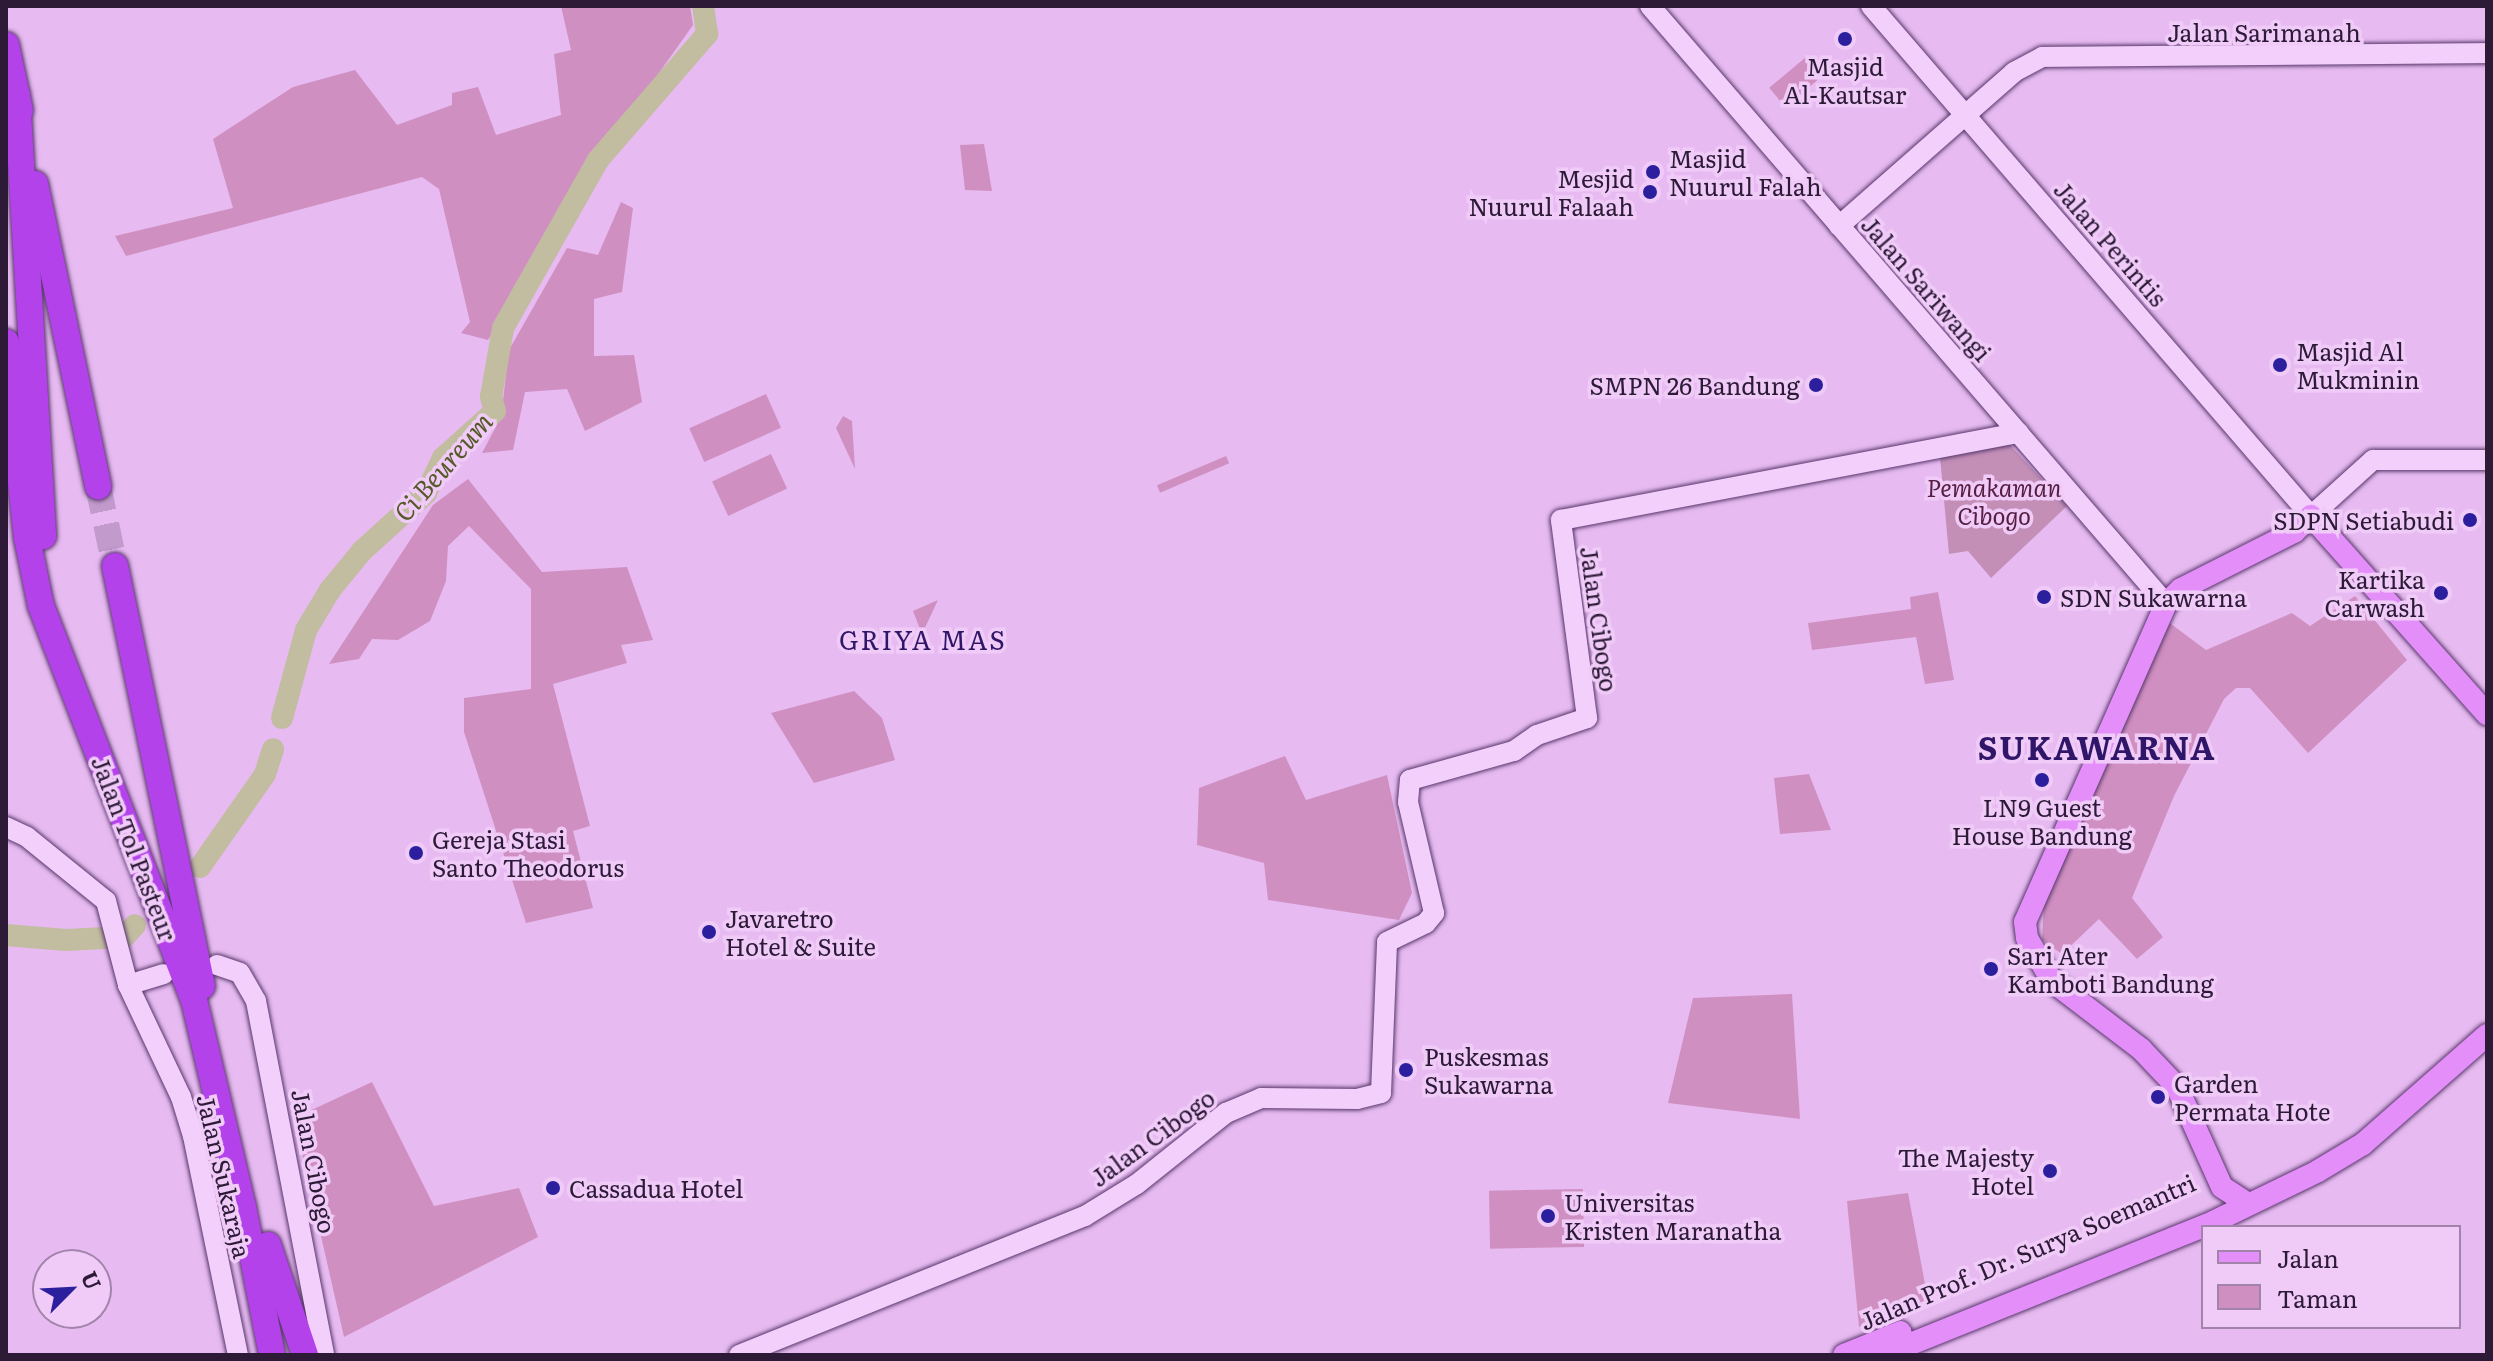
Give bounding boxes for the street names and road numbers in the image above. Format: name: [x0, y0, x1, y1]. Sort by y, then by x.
street label: Jalan Sarimanah: [2167, 18, 2361, 46]
street label: Jalan Perintis: [2049, 175, 2173, 311]
street label: Jalan Sariwangi: [1856, 210, 1998, 366]
street label: Jalan Cibogo: [1576, 544, 1624, 694]
street label: Jalan Tol Pasteur: [87, 752, 183, 944]
street label: Jalan Cibogo: [1084, 1082, 1220, 1192]
street label: Jalan Cibogo: [287, 1086, 343, 1236]
street label: Jalan Sukaraja: [192, 1091, 258, 1261]
street label: Jalan Prof. Dr. Surya Soemantri: [1855, 1167, 2199, 1335]

